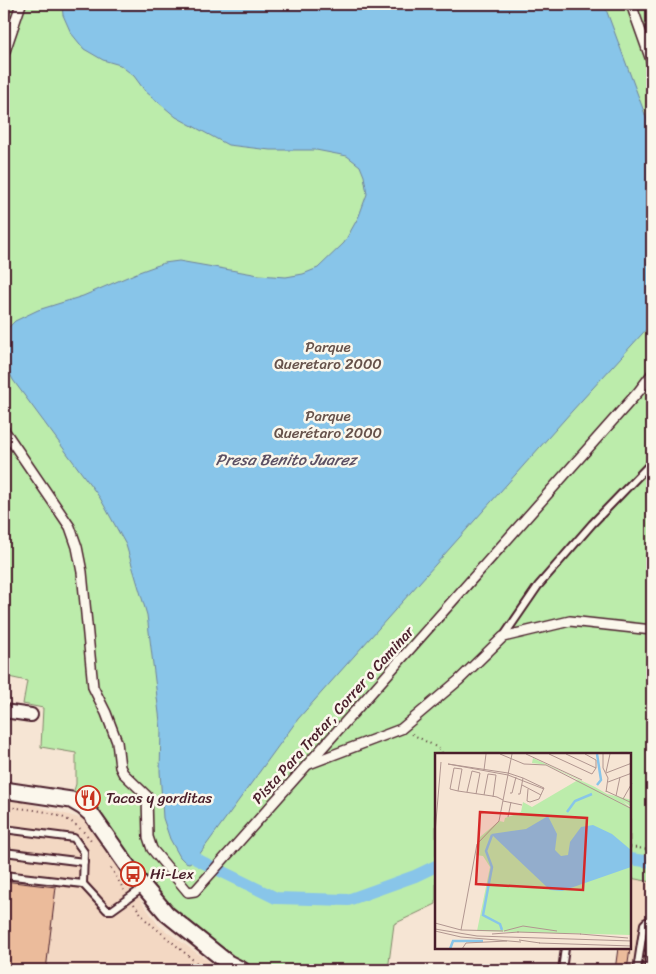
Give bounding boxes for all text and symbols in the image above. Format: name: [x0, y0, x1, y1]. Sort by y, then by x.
park label: Parque Queretaro 2000: [274, 334, 382, 377]
park label: Parque Querétaro 2000: [274, 403, 382, 446]
water label: Presa Benito Juarez: [216, 445, 359, 474]
street label: Pista Para Trotar, Correr o Caminar: [245, 619, 421, 810]
inset map: [435, 753, 631, 949]
restaurant icon: Tacos y gorditas: [75, 785, 101, 811]
place label: Tacos y gorditas: [106, 785, 212, 811]
bus stop icon: Hi-Lex: [120, 861, 146, 887]
place label: Hi-Lex: [150, 861, 194, 887]

